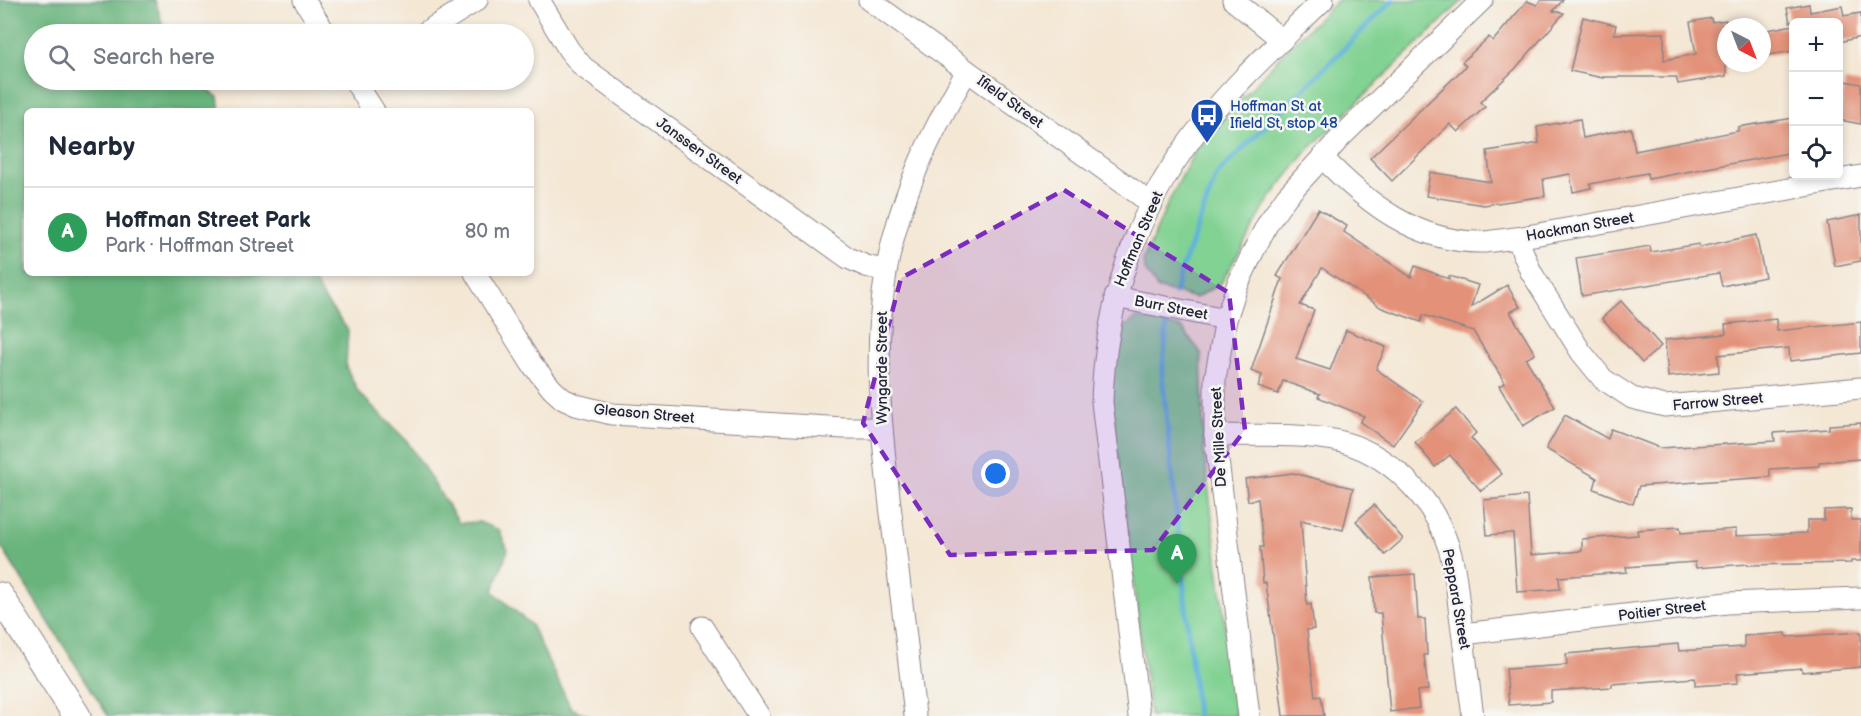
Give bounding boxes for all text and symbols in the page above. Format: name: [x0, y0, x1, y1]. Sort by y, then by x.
north arrow: [1717, 18, 1771, 72]
map controls: [1789, 18, 1843, 180]
button: +: [1789, 18, 1843, 72]
search box: [24, 24, 534, 90]
icon: search: [45, 41, 78, 74]
text: Search here: [93, 44, 215, 71]
street label: Ifield Street: [973, 72, 1047, 133]
button: −: [1789, 72, 1843, 126]
bus stop icon: Hoffman St at Ifield St, stop 48: [1189, 97, 1225, 144]
place label: Hoffman St at Ifield St, stop 48: [1230, 97, 1338, 133]
street label: Janssen Street: [652, 113, 746, 189]
button: locate: [1789, 126, 1843, 180]
text: Nearby: [48, 132, 135, 163]
street label: Hoffman Street: [1110, 188, 1168, 290]
text: Hoffman Street Park: [105, 207, 311, 234]
street label: Hackman Street: [1525, 208, 1636, 246]
text: A: [61, 220, 74, 244]
text: 80 m: [465, 220, 510, 244]
text: Park · Hoffman Street: [105, 234, 294, 258]
street label: Burr Street: [1133, 292, 1210, 324]
street label: Wyngarde Street: [873, 311, 892, 425]
street label: De Mille Street: [1207, 386, 1231, 488]
street label: Farrow Street: [1672, 389, 1765, 415]
street label: Gleason Street: [593, 400, 696, 428]
your location: [981, 459, 1010, 488]
pin: A: [1158, 534, 1196, 584]
street label: Peppard Street: [1438, 547, 1474, 651]
street label: Poitier Street: [1617, 596, 1707, 626]

